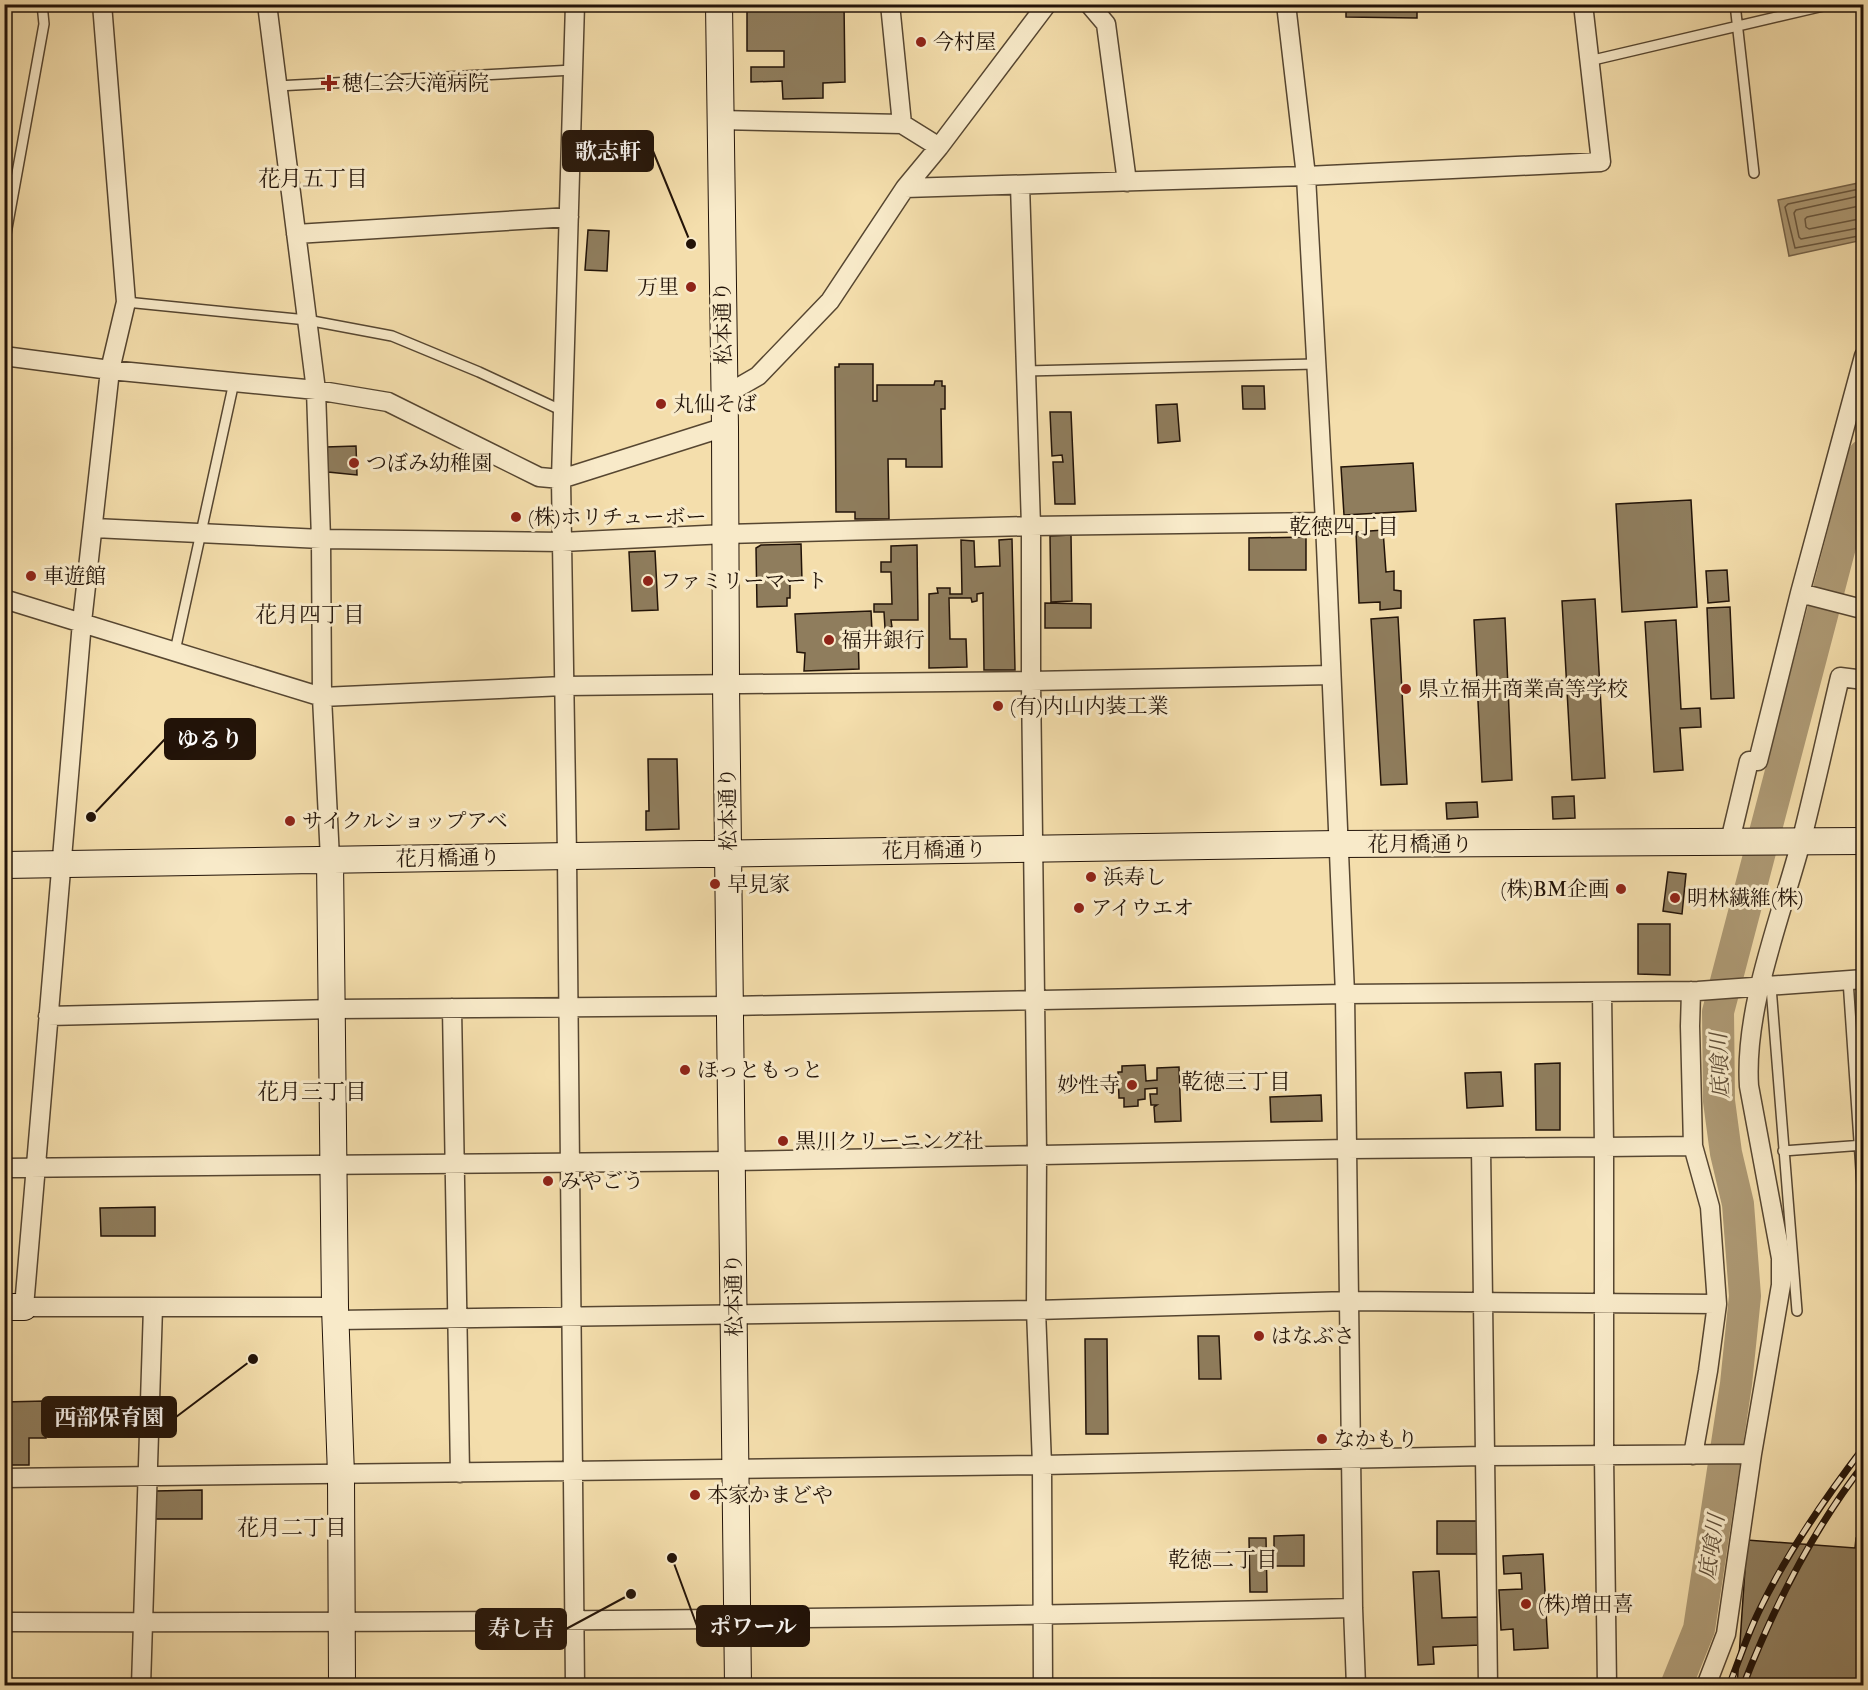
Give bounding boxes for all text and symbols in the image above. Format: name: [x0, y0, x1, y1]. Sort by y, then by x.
place label: 今村屋: [933, 29, 996, 56]
marker: 今村屋: [914, 35, 928, 49]
place label: 穂仁会大滝病院: [342, 70, 489, 97]
marker: 穂仁会大滝病院: [320, 74, 338, 92]
callout: 歌志軒: [563, 131, 653, 171]
text: 歌志軒: [575, 138, 641, 166]
district label: 花月五丁目: [258, 165, 368, 193]
place label: 万里: [637, 274, 679, 301]
marker: 万里: [684, 280, 698, 294]
street label: 松本通り: [709, 281, 738, 365]
place label: 丸仙そば: [673, 391, 757, 418]
marker: 丸仙そば: [654, 397, 668, 411]
place label: つぼみ幼稚園: [366, 450, 492, 477]
marker: つぼみ幼稚園: [347, 456, 361, 470]
place label: (株)ホリチューボー: [528, 504, 706, 531]
marker: (株)ホリチューボー: [509, 510, 523, 524]
district label: 乾徳四丁目: [1289, 513, 1399, 541]
place label: 車遊館: [43, 563, 106, 590]
place label: ファミリーマート: [660, 568, 828, 595]
marker: 車遊館: [24, 569, 38, 583]
marker: ファミリーマート: [641, 574, 655, 588]
district label: 花月四丁目: [255, 601, 365, 629]
place label: 福井銀行: [841, 627, 925, 654]
marker: 福井銀行: [822, 633, 836, 647]
place label: 県立福井商業高等学校: [1418, 676, 1628, 703]
marker: 県立福井商業高等学校: [1399, 682, 1413, 696]
place label: (有)内山内装工業: [1010, 693, 1168, 720]
marker: (有)内山内装工業: [991, 699, 1005, 713]
callout: ゆるり: [165, 719, 255, 759]
text: ゆるり: [177, 726, 243, 754]
street label: 松本通り: [714, 767, 743, 851]
place label: サイクルショップアベ: [302, 808, 508, 835]
marker: サイクルショップアベ: [283, 814, 297, 828]
street label: 花月橋通り: [1368, 831, 1473, 858]
street label: 花月橋通り: [881, 836, 987, 865]
street label: 花月橋通り: [395, 844, 501, 873]
place label: 浜寿し: [1103, 864, 1166, 891]
marker: 浜寿し: [1084, 870, 1098, 884]
place label: 早見家: [727, 871, 790, 898]
place label: (株)BM企画: [1500, 876, 1609, 903]
marker: 早見家: [708, 877, 722, 891]
marker: (株)BM企画: [1614, 882, 1628, 896]
place label: 明林繊維(株): [1687, 885, 1803, 912]
marker: 明林繊維(株): [1668, 891, 1682, 905]
place label: アイウエオ: [1091, 895, 1194, 922]
marker: アイウエオ: [1072, 901, 1086, 915]
water label: 底喰川: [1705, 1031, 1735, 1099]
place label: ほっともっと: [697, 1057, 823, 1084]
marker: ほっともっと: [678, 1063, 692, 1077]
district label: 乾徳三丁目: [1181, 1068, 1291, 1096]
place label: 妙性寺: [1057, 1072, 1120, 1099]
district label: 花月三丁目: [257, 1078, 367, 1106]
marker: 妙性寺: [1125, 1078, 1139, 1092]
place label: 黒川クリーニング社: [795, 1128, 984, 1155]
marker: 黒川クリーニング社: [776, 1134, 790, 1148]
place label: みやごう: [560, 1168, 644, 1195]
marker: みやごう: [541, 1174, 555, 1188]
street label: 松本通り: [720, 1253, 749, 1337]
place label: はなぶさ: [1271, 1323, 1355, 1350]
marker: はなぶさ: [1252, 1329, 1266, 1343]
callout: 西部保育園: [42, 1397, 176, 1437]
text: 西部保育園: [54, 1404, 164, 1432]
place label: なかもり: [1334, 1426, 1418, 1453]
marker: なかもり: [1315, 1432, 1329, 1446]
place label: 本家かまどや: [707, 1482, 833, 1509]
marker: 本家かまどや: [688, 1488, 702, 1502]
water label: 底喰川: [1693, 1510, 1731, 1582]
district label: 花月二丁目: [237, 1514, 347, 1542]
district label: 乾徳二丁目: [1168, 1546, 1278, 1574]
place label: (株)増田喜: [1538, 1591, 1633, 1618]
marker: (株)増田喜: [1519, 1597, 1533, 1611]
callout: ポワール: [697, 1606, 809, 1646]
callout: 寿し吉: [476, 1609, 566, 1649]
text: ポワール: [709, 1613, 797, 1641]
text: 寿し吉: [488, 1615, 554, 1643]

